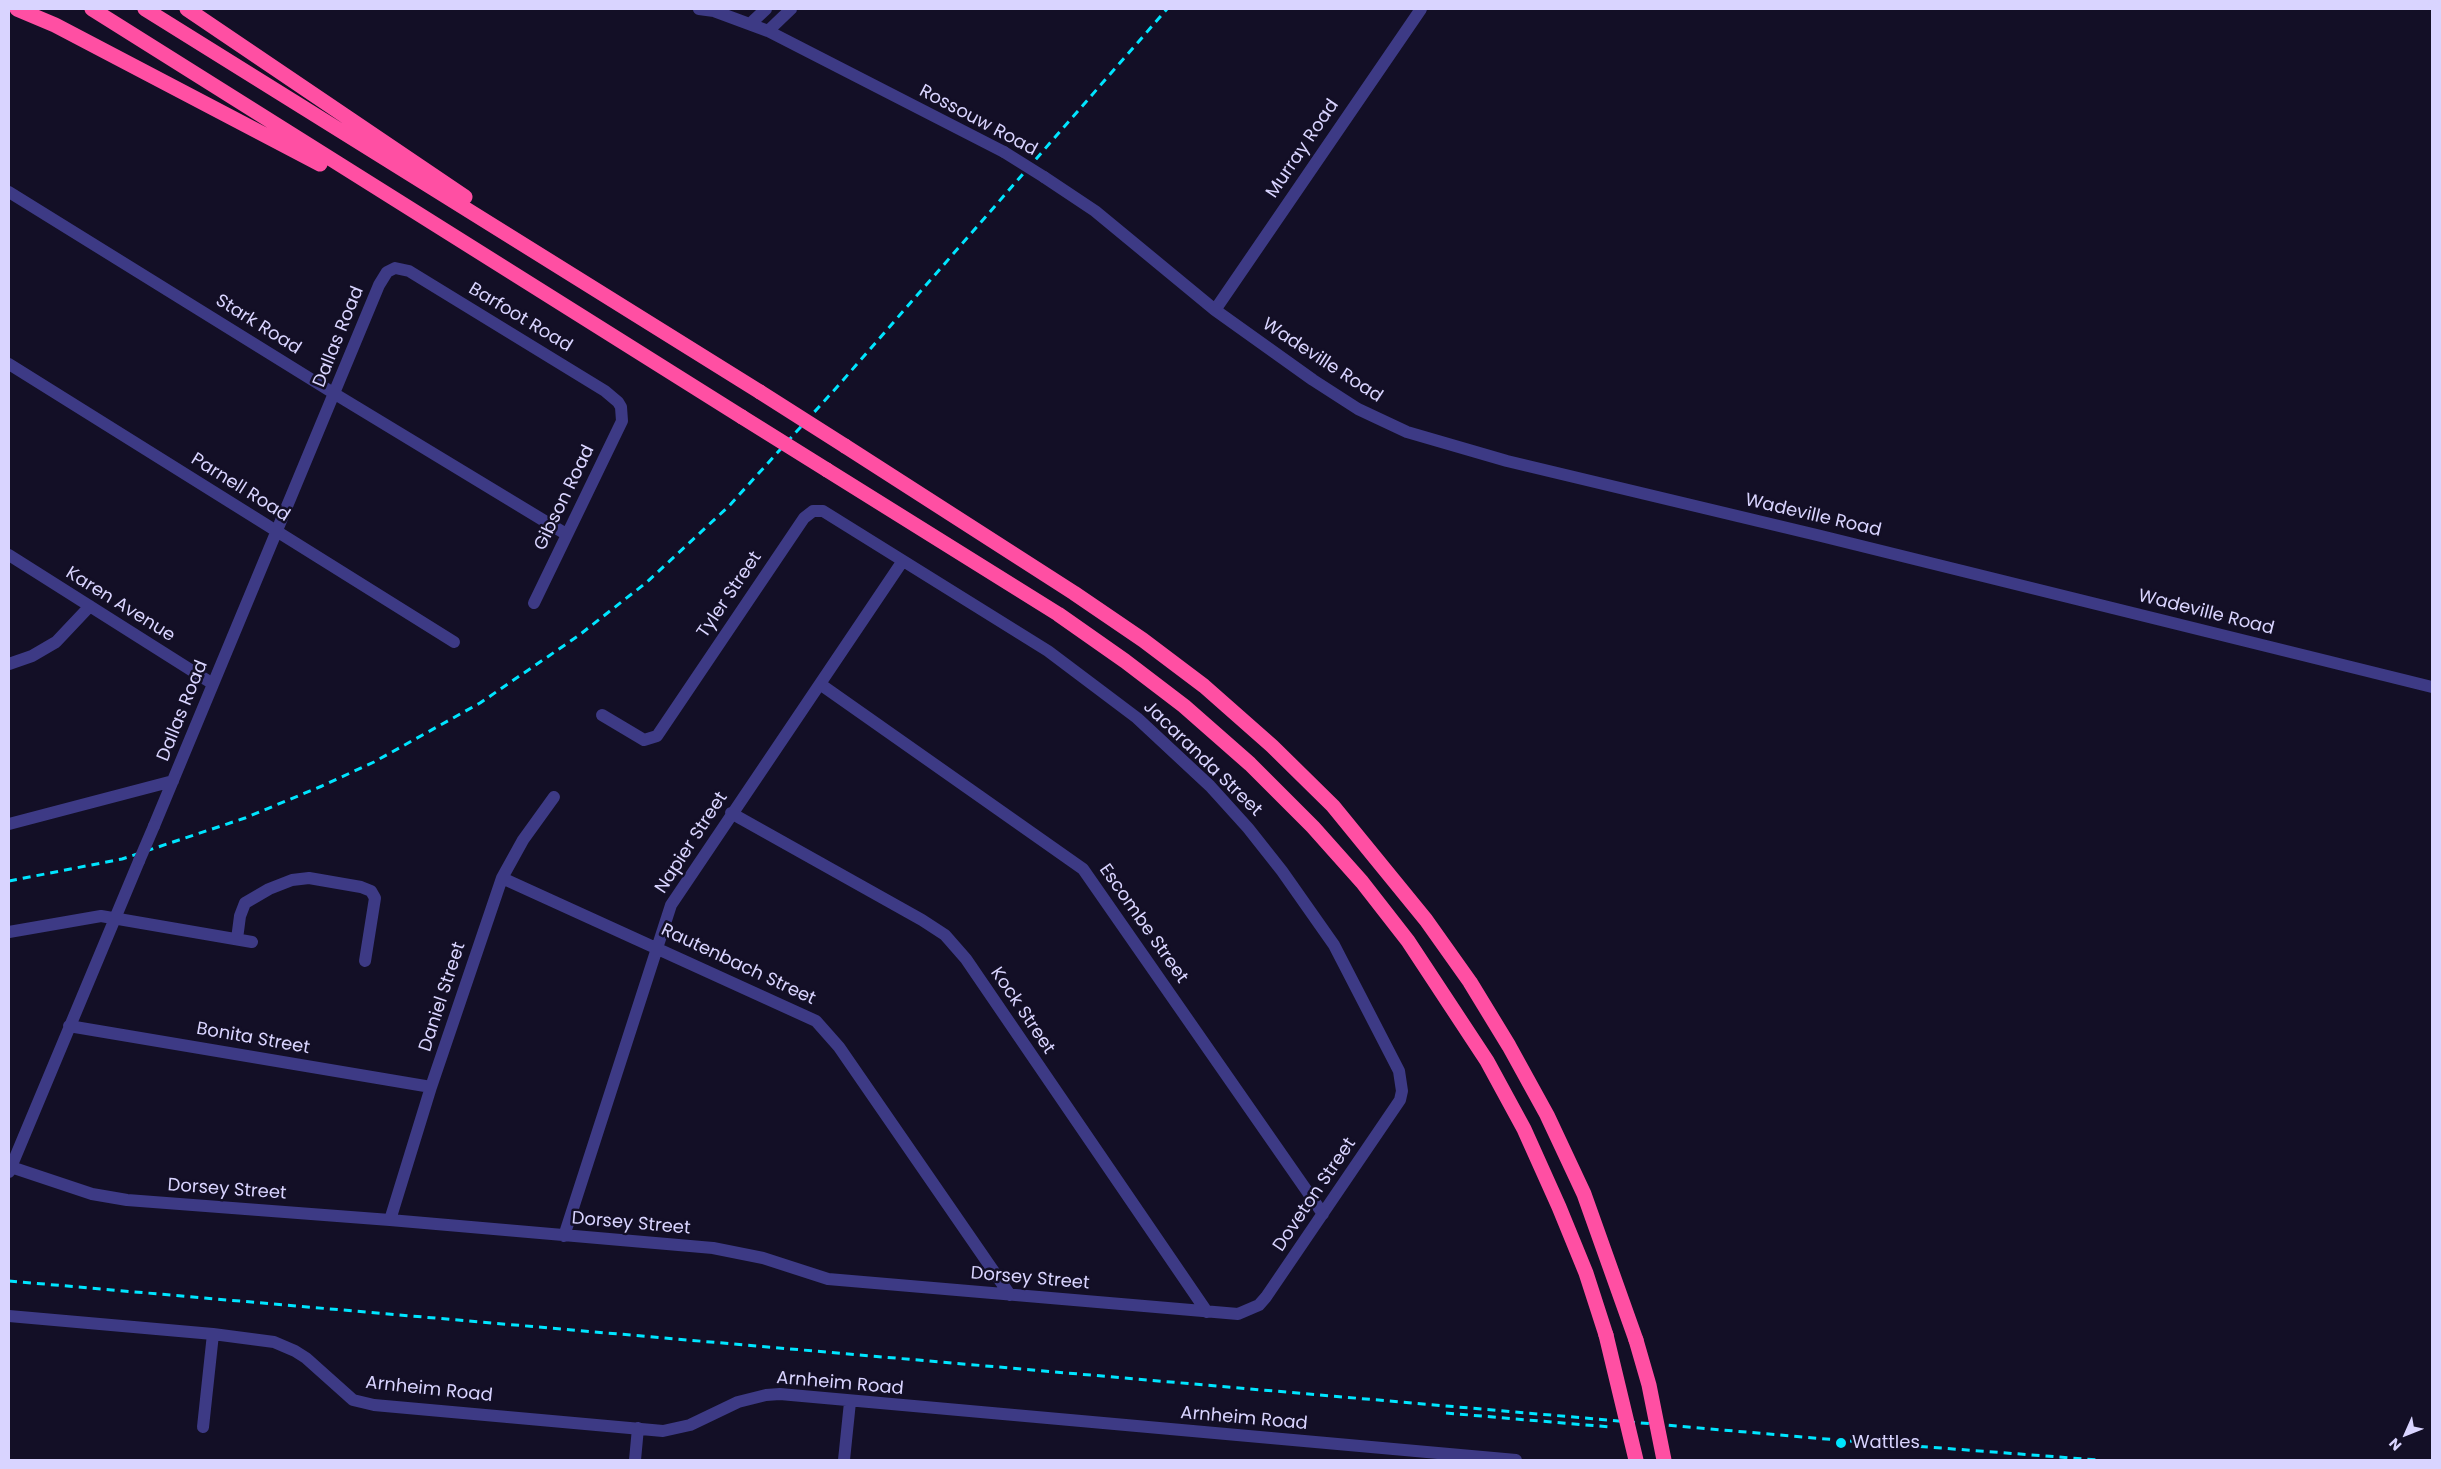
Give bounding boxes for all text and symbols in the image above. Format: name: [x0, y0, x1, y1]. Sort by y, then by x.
street label: Rossouw Road: [915, 81, 1041, 161]
street label: Murray Road: [1262, 96, 1344, 202]
street label: Barfoot Road: [464, 279, 576, 357]
street label: Dallas Road: [309, 283, 369, 391]
street label: Stark Road: [211, 290, 305, 360]
street label: Wadeville Road: [1258, 314, 1386, 408]
street label: Gibson Road: [530, 442, 600, 554]
street label: Parnell Road: [187, 449, 293, 527]
street label: Wadeville Road: [1743, 490, 1883, 542]
street label: Tyler Street: [693, 548, 767, 642]
street label: Karen Avenue: [61, 563, 179, 647]
street label: Wadeville Road: [2136, 586, 2276, 640]
street label: Dallas Road: [153, 657, 213, 765]
street label: Jacaranda Street: [1138, 697, 1266, 821]
street label: Napier Street: [651, 788, 733, 898]
street label: Escombe Street: [1094, 860, 1192, 988]
street label: Rautenbach Street: [657, 920, 819, 1010]
street label: Daniel Street: [415, 939, 471, 1055]
street label: Kock Street: [985, 964, 1059, 1058]
street label: Bonita Street: [195, 1018, 311, 1060]
street label: Doveton Street: [1269, 1134, 1361, 1256]
street label: Dorsey Street: [167, 1175, 287, 1205]
street label: Dorsey Street: [571, 1208, 691, 1240]
street label: Dorsey Street: [970, 1263, 1090, 1295]
street label: Arnheim Road: [775, 1368, 905, 1400]
street label: Arnheim Road: [364, 1373, 494, 1407]
street label: Arnheim Road: [1179, 1403, 1309, 1435]
north arrow: [2381, 1409, 2431, 1459]
place label: Wattles: [1852, 1432, 1920, 1454]
text: N: [2384, 1434, 2406, 1455]
marker: Wattles: [1834, 1436, 1848, 1450]

